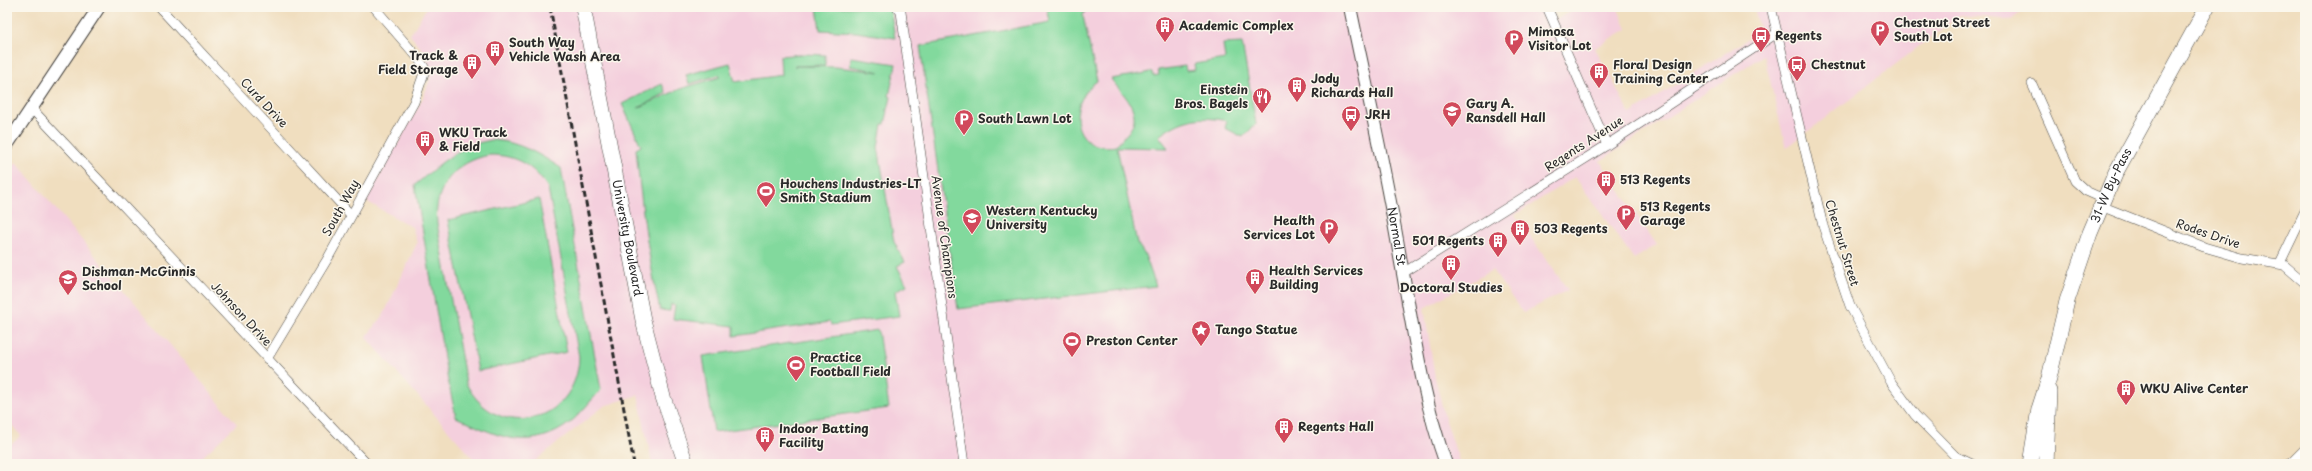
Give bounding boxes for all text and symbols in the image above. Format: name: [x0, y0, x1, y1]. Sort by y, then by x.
place label: Chestnut Street South Lot: [1894, 13, 1990, 45]
building icon: Academic Complex: [1154, 15, 1176, 43]
place label: Academic Complex: [1178, 16, 1294, 34]
parking icon: Chestnut Street South Lot: [1869, 19, 1891, 47]
place label: Mimosa Visitor Lot: [1528, 22, 1592, 54]
bus stop icon: Regents: [1750, 25, 1772, 53]
place label: Regents: [1775, 26, 1822, 44]
parking icon: Mimosa Visitor Lot: [1503, 28, 1525, 56]
place label: South Way Vehicle Wash Area: [509, 33, 621, 65]
building icon: South Way Vehicle Wash Area: [484, 39, 506, 67]
place label: Track & Field Storage: [378, 46, 458, 78]
building icon: Track & Field Storage: [461, 52, 483, 80]
bus stop icon: Chestnut: [1786, 54, 1808, 82]
place label: Floral Design Training Center: [1613, 55, 1709, 87]
place label: Chestnut: [1811, 55, 1866, 73]
building icon: Floral Design Training Center: [1588, 61, 1610, 89]
place label: Jody Richards Hall: [1311, 69, 1393, 101]
street label: Curd Drive: [237, 73, 293, 132]
building icon: Jody Richards Hall: [1286, 75, 1308, 103]
place label: Einstein Bros. Bagels: [1174, 80, 1248, 112]
restaurant icon: Einstein Bros. Bagels: [1251, 86, 1273, 114]
place label: Gary A. Ransdell Hall: [1466, 94, 1545, 126]
school or university icon: Gary A. Ransdell Hall: [1441, 100, 1463, 128]
bus stop icon: JRH: [1340, 104, 1362, 132]
place label: JRH: [1365, 105, 1391, 123]
parking icon: South Lawn Lot: [953, 108, 975, 136]
place label: South Lawn Lot: [978, 109, 1072, 127]
street label: Regents Avenue: [1541, 111, 1626, 175]
place label: WKU Track & Field: [439, 123, 507, 155]
building icon: WKU Track & Field: [414, 129, 436, 157]
street label: 31-W By-Pass: [2085, 144, 2136, 226]
building icon: 513 Regents: [1595, 169, 1617, 197]
place label: 513 Regents: [1620, 170, 1691, 188]
place label: Houchens Industries-LT Smith Stadium: [780, 174, 921, 206]
street label: Avenue of Champions: [927, 174, 963, 300]
street label: South Way: [317, 176, 363, 239]
street label: University Boulevard: [608, 178, 648, 298]
sports icon: Houchens Industries-LT Smith Stadium: [755, 180, 777, 208]
place label: 513 Regents Garage: [1640, 197, 1711, 229]
street label: Chestnut Street: [1821, 197, 1865, 288]
place label: Western Kentucky University: [986, 201, 1097, 233]
parking icon: 513 Regents Garage: [1615, 203, 1637, 231]
street label: Normal St: [1383, 205, 1411, 267]
school or university icon: Western Kentucky University: [961, 207, 983, 235]
place label: Health Services Lot: [1244, 211, 1315, 243]
street label: Rodes Drive: [2174, 214, 2243, 252]
parking icon: Health Services Lot: [1318, 217, 1340, 245]
building icon: 503 Regents: [1509, 218, 1531, 246]
place label: 503 Regents: [1534, 219, 1608, 237]
building icon: 501 Regents: [1487, 230, 1509, 258]
place label: 501 Regents: [1412, 231, 1484, 249]
building icon: Doctoral Studies: [1440, 253, 1462, 281]
place label: Health Services Building: [1269, 261, 1363, 293]
place label: Dishman-McGinnis School: [82, 262, 196, 294]
building icon: Health Services Building: [1244, 267, 1266, 295]
school or university icon: Dishman-McGinnis School: [57, 268, 79, 296]
street label: Johnson Drive: [207, 277, 276, 350]
place label: Doctoral Studies: [1399, 278, 1503, 296]
place icon: Tango Statue: [1190, 319, 1212, 347]
place label: Tango Statue: [1215, 320, 1298, 338]
sports icon: Preston Center: [1061, 330, 1083, 358]
place label: Preston Center: [1086, 331, 1178, 349]
place label: Practice Football Field: [810, 348, 891, 380]
sports icon: Practice Football Field: [785, 354, 807, 382]
building icon: WKU Alive Center: [2115, 378, 2137, 406]
place label: WKU Alive Center: [2140, 379, 2249, 397]
building icon: Regents Hall: [1273, 416, 1295, 444]
place label: Regents Hall: [1298, 417, 1374, 435]
place label: Indoor Batting Facility: [779, 419, 869, 451]
building icon: Indoor Batting Facility: [754, 425, 776, 453]

